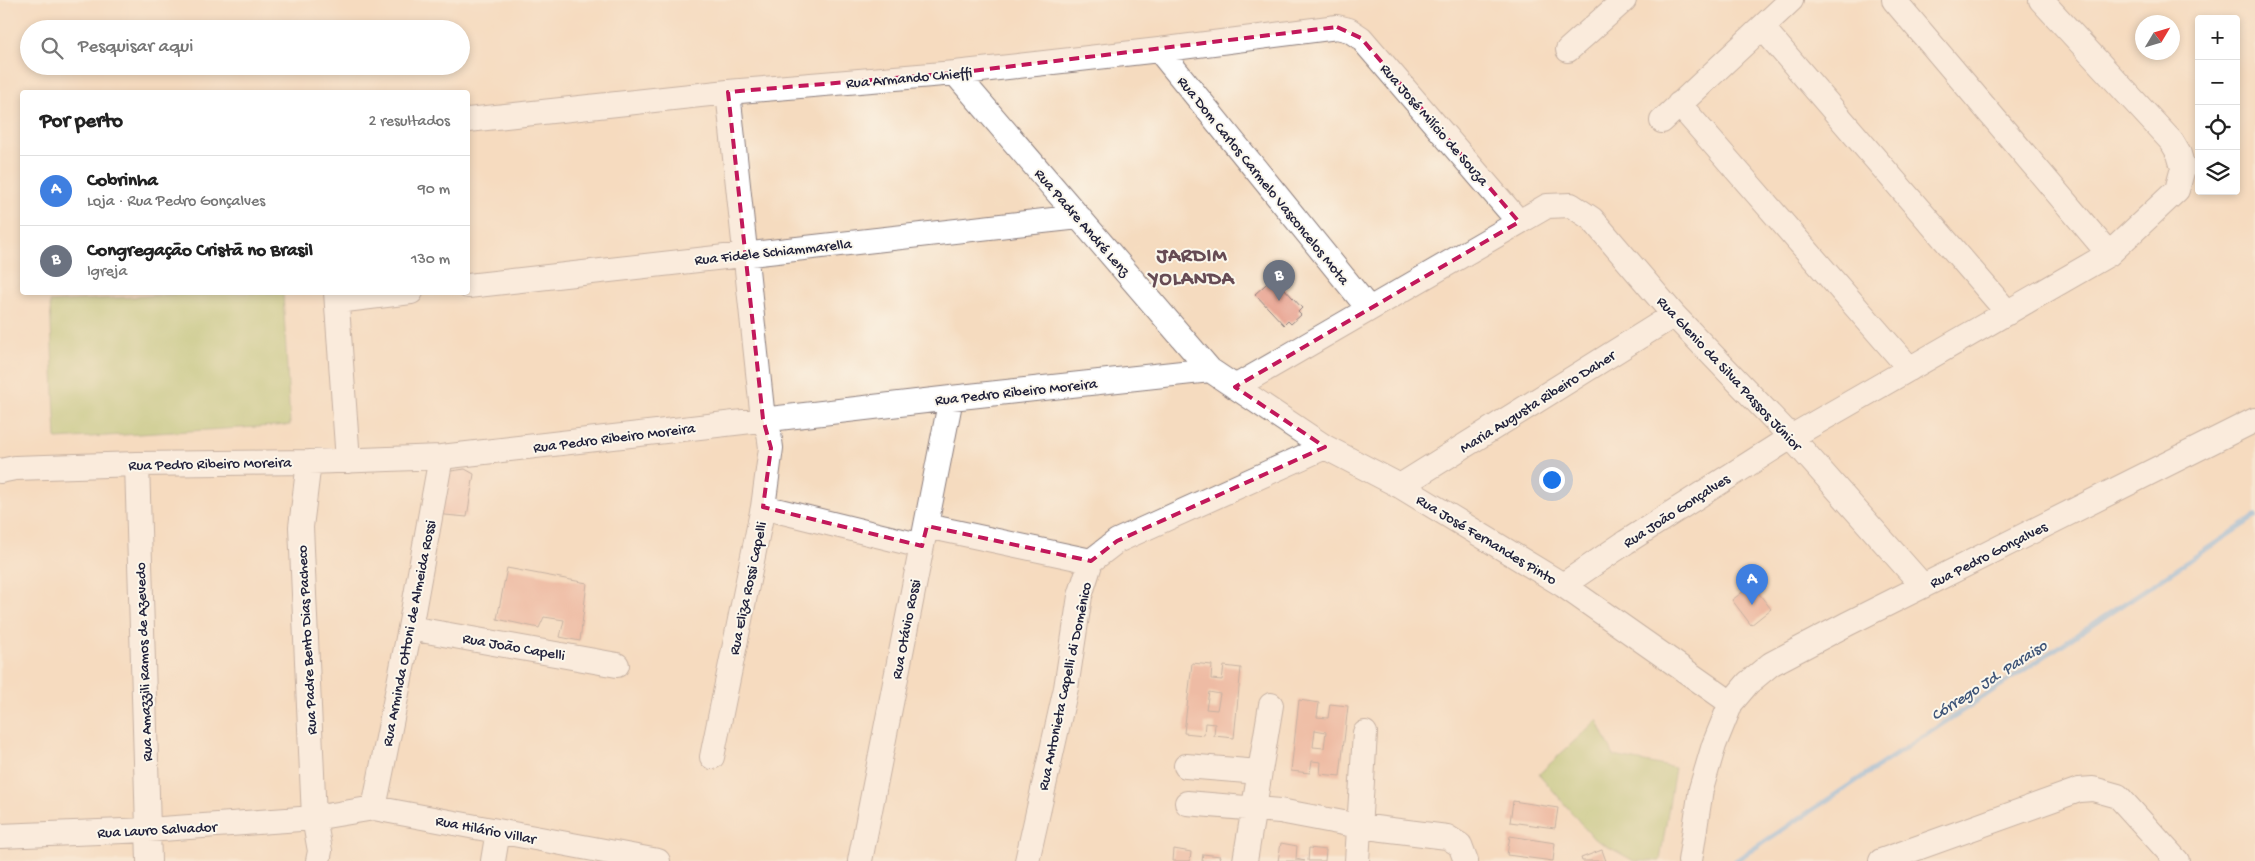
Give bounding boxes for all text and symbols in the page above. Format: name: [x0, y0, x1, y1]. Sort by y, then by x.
north arrow: [2135, 15, 2180, 60]
map controls: [2195, 15, 2240, 195]
button: +: [2195, 15, 2240, 60]
search box: [20, 20, 470, 75]
icon: search: [38, 34, 66, 62]
text: Pesquisar aqui: [78, 36, 193, 59]
button: −: [2195, 60, 2240, 105]
street label: Rua José Milício de Souza: [1376, 61, 1492, 191]
street label: Rua Armando Chieffi: [845, 64, 973, 93]
street label: Rua Dom Carlos Carmelo Vasconcelos Mota: [1173, 73, 1353, 290]
button: locate: [2195, 105, 2240, 150]
text: Por perto: [40, 110, 123, 135]
text: 2 resultados: [369, 113, 450, 132]
button: layers: [2195, 150, 2240, 195]
street label: Rua Padre André Lenz: [1030, 166, 1134, 281]
text: Cobrinha: [87, 170, 158, 193]
text: A: [51, 181, 61, 200]
text: 90 m: [418, 181, 450, 200]
text: Loja · Rua Pedro Gonçalves: [87, 193, 265, 212]
street label: Rua Fidele Schiammarella: [694, 236, 853, 270]
text: Congregação Cristã no Brasil: [87, 240, 313, 263]
district label: JARDIM YOLANDA: [1147, 246, 1236, 292]
text: B: [52, 251, 60, 270]
text: 130 m: [411, 251, 450, 270]
pin: B: [1263, 260, 1295, 301]
text: Igreja: [87, 263, 127, 282]
street label: Rua Glenio da Silva Passos Júnior: [1652, 293, 1806, 457]
street label: Maria Augusta Ribeiro Daher: [1457, 346, 1621, 458]
street label: Rua Pedro Ribeiro Moreira: [934, 375, 1099, 410]
street label: Rua Pedro Ribeiro Moreira: [532, 420, 697, 458]
street label: Rua Pedro Ribeiro Moreira: [128, 455, 292, 475]
your location: [1539, 467, 1565, 493]
street label: Rua João Gonçalves: [1621, 470, 1734, 553]
street label: Rua José Fernandes Pinto: [1412, 492, 1560, 590]
street label: Rua Pedro Gonçalves: [1927, 518, 2051, 593]
street label: Rua Arminda Ottoni de Almeida Rossi: [379, 519, 441, 748]
street label: Rua Eliza Rossi Capelli: [726, 520, 772, 657]
street label: Rua Padre Bento Dias Pacheco: [294, 545, 322, 735]
street label: Rua Amazzili Ramos de Azevedo: [133, 562, 157, 762]
pin: A: [1736, 564, 1768, 605]
street label: Rua Otávio Rossi: [888, 578, 925, 681]
street label: Rua Antonieta Capelli di Domênico: [1035, 580, 1097, 792]
street label: Rua João Capelli: [461, 630, 566, 666]
water label: Córrego Jd. Paraiso: [1928, 637, 2052, 726]
street label: Rua Hilário Villar: [434, 812, 539, 850]
street label: Rua Lauro Salvador: [97, 819, 219, 843]

